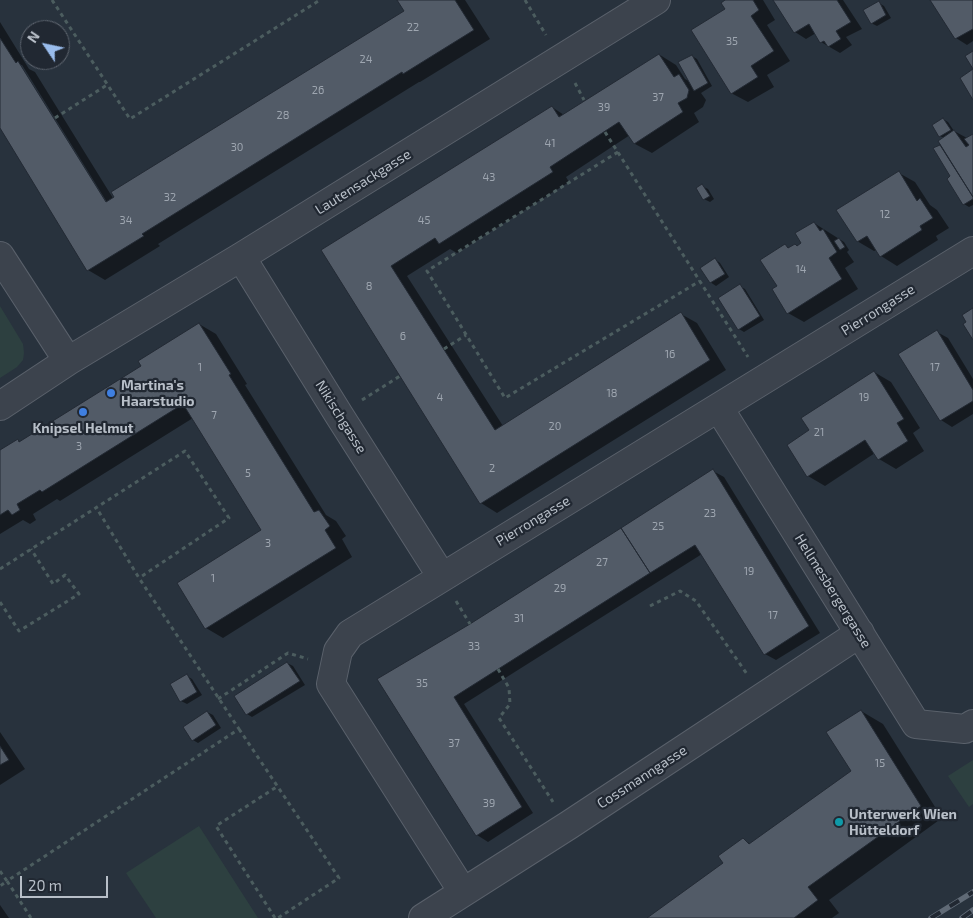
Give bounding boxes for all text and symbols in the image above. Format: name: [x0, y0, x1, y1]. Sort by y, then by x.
north arrow: [20, 20, 70, 70]
house number: 22: [407, 20, 419, 34]
text: N: [23, 28, 43, 46]
house number: 35: [726, 34, 738, 48]
house number: 24: [360, 52, 372, 66]
house number: 26: [312, 83, 324, 97]
house number: 37: [652, 90, 664, 104]
house number: 39: [598, 100, 610, 114]
house number: 28: [277, 108, 289, 122]
house number: 41: [544, 136, 556, 150]
house number: 30: [231, 140, 243, 154]
street label: Lautensackgasse: [312, 146, 414, 218]
house number: 43: [483, 170, 495, 184]
house number: 32: [164, 190, 176, 204]
house number: 12: [880, 207, 890, 221]
house number: 34: [120, 213, 132, 227]
house number: 45: [418, 213, 430, 227]
house number: 14: [795, 262, 807, 276]
house number: 8: [366, 279, 372, 293]
street label: Pierrongasse: [838, 281, 918, 339]
house number: 6: [400, 329, 406, 343]
house number: 16: [665, 347, 675, 361]
house number: 1: [198, 360, 202, 374]
house number: 17: [930, 360, 940, 374]
place label: Martina's Haarstudio: [121, 377, 195, 410]
street label: Nikischgasse: [312, 377, 370, 457]
house number: 18: [606, 386, 618, 400]
marker: Martina's Haarstudio: [105, 387, 117, 399]
house number: 4: [437, 390, 443, 404]
house number: 19: [859, 390, 869, 404]
marker: Knipsel Helmut: [77, 406, 89, 418]
house number: 7: [211, 408, 217, 422]
house number: 20: [549, 419, 561, 433]
place label: Knipsel Helmut: [32, 420, 134, 436]
house number: 21: [814, 425, 824, 439]
house number: 3: [76, 439, 82, 453]
house number: 2: [489, 461, 495, 475]
house number: 5: [245, 466, 251, 480]
street label: Pierrongasse: [493, 492, 573, 550]
house number: 23: [704, 506, 716, 520]
house number: 25: [652, 519, 664, 533]
street label: Hellmesbergergasse: [791, 531, 875, 651]
house number: 3: [265, 536, 271, 550]
house number: 27: [596, 555, 608, 569]
house number: 19: [744, 564, 754, 578]
house number: 1: [211, 571, 215, 585]
house number: 29: [554, 581, 566, 595]
house number: 17: [768, 608, 778, 622]
house number: 31: [514, 611, 524, 625]
house number: 33: [468, 639, 480, 653]
house number: 35: [416, 676, 428, 690]
house number: 37: [448, 736, 460, 750]
street label: Cossmanngasse: [594, 742, 690, 812]
house number: 15: [875, 756, 885, 770]
house number: 39: [483, 796, 495, 810]
place label: Unterwerk Wien Hütteldorf: [849, 806, 957, 839]
marker: Unterwerk Wien Hütteldorf: [833, 816, 845, 828]
scale bar: [22, 866, 110, 898]
text: 20 m: [28, 876, 62, 894]

